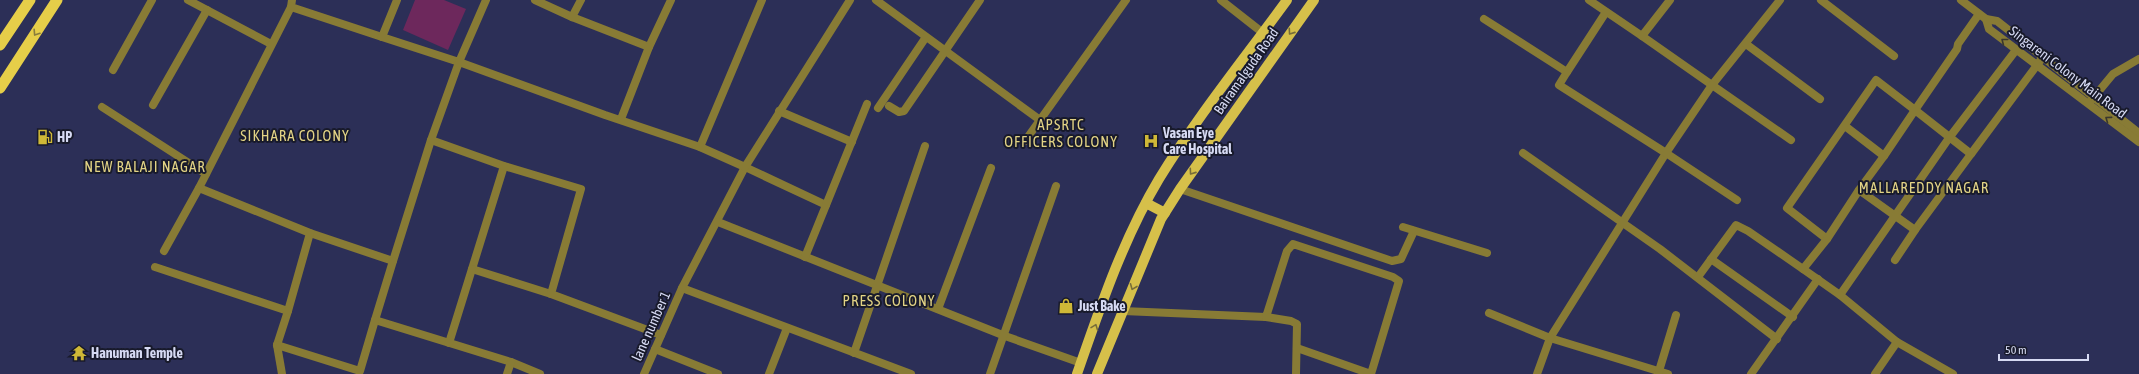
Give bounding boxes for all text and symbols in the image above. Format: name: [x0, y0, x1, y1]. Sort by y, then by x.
street label: Singareni Colony Main Road: [2006, 23, 2130, 121]
street label: Bairamalguda Road: [1210, 25, 1282, 117]
one-way arrow: [1289, 27, 1296, 34]
one-way arrow: [33, 29, 40, 36]
one-way arrow: [2002, 38, 2009, 45]
district label: APSRTC OFFICERS COLONY: [1004, 116, 1118, 150]
one-way arrow: [2105, 117, 2112, 124]
place label: Vasan Eye Care Hospital: [1162, 125, 1232, 157]
district label: SIKHARA COLONY: [240, 127, 350, 144]
fuel station icon: HP: [36, 128, 54, 146]
place label: HP: [57, 129, 72, 145]
hospital icon: Vasan Eye Care Hospital: [1142, 132, 1160, 150]
district label: NEW BALAJI NAGAR: [84, 158, 206, 175]
one-way arrow: [1189, 168, 1197, 175]
district label: MALLAREDDY NAGAR: [1859, 179, 1989, 196]
one-way arrow: [1130, 283, 1138, 291]
street label: lane number 1: [629, 289, 673, 363]
district label: PRESS COLONY: [843, 292, 935, 309]
shop icon: Just Bake: [1057, 297, 1075, 315]
place label: Just Bake: [1077, 298, 1126, 314]
one-way arrow: [1090, 324, 1098, 331]
scale bar: [1999, 336, 2088, 362]
text: 50 m: [2005, 343, 2027, 357]
temple icon: Hanuman Temple: [70, 344, 88, 362]
place label: Hanuman Temple: [91, 345, 183, 361]

